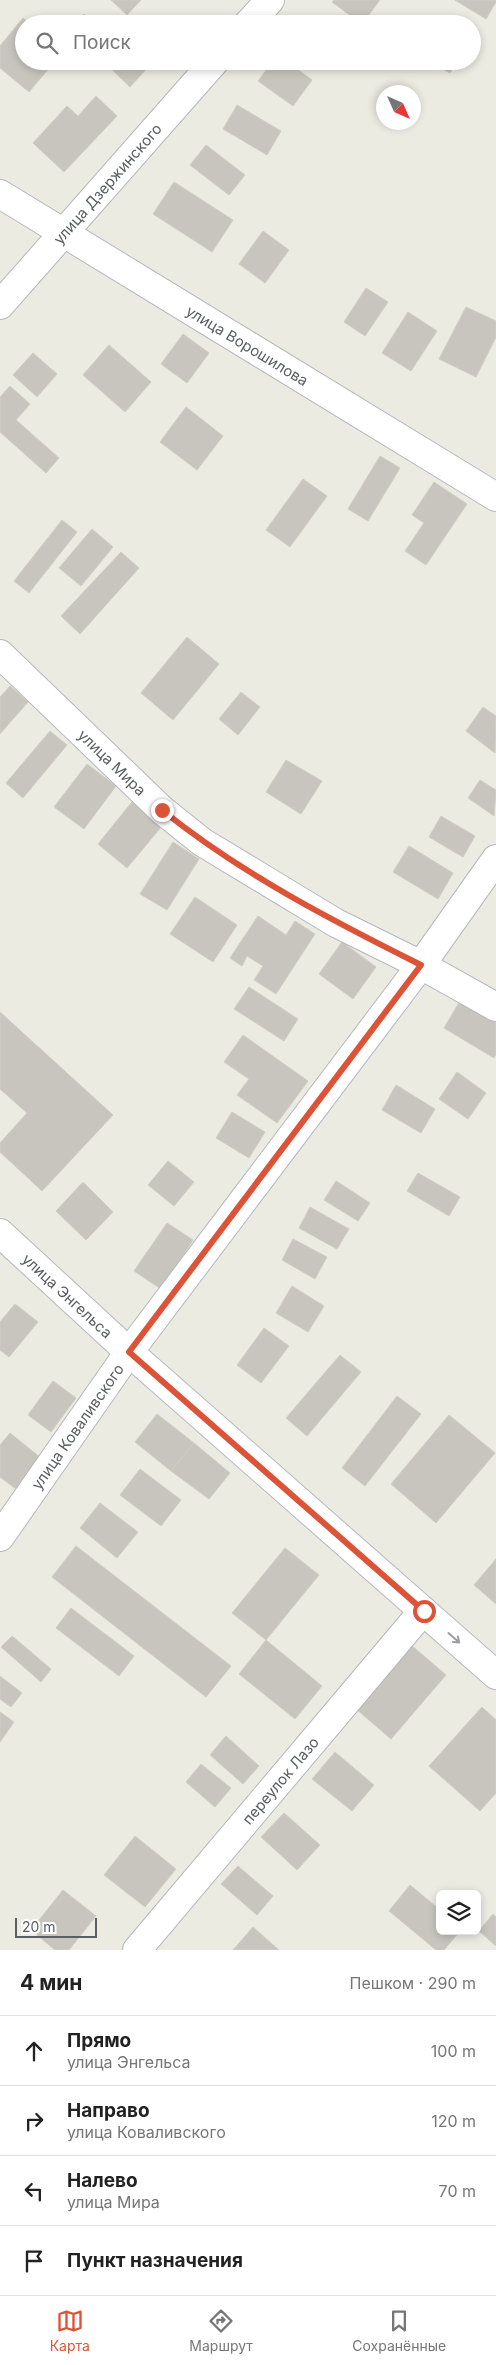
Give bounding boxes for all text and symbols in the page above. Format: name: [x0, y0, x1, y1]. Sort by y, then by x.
search box: [15, 15, 481, 70]
icon: search: [33, 29, 61, 57]
text: Поиск: [73, 31, 131, 54]
north arrow: [376, 85, 421, 130]
street label: улица Дзержинского: [49, 119, 165, 248]
street label: улица Ворошилова: [183, 301, 312, 390]
street label: улица Мира: [74, 725, 150, 799]
route end: [151, 799, 174, 822]
street label: улица Энгельса: [19, 1249, 117, 1342]
street label: улица Коваливского: [27, 1360, 128, 1493]
route start: [413, 1600, 436, 1623]
one-way arrow: [448, 1632, 461, 1644]
street label: переулок Лазо: [238, 1733, 323, 1828]
map controls: [436, 1890, 481, 1935]
button: layers: [436, 1890, 481, 1935]
scale bar: [15, 1915, 98, 1938]
text: 20 m: [22, 1918, 56, 1935]
text: 4 мин: [20, 1970, 82, 1995]
text: Пешком · 290 m: [350, 1973, 476, 1993]
text: Прямо: [67, 2029, 131, 2052]
icon: ahead: [20, 2037, 48, 2065]
text: 100 m: [431, 2041, 476, 2061]
text: улица Энгельса: [67, 2052, 191, 2072]
text: Направо: [67, 2099, 150, 2122]
icon: right: [20, 2107, 48, 2135]
text: 120 m: [431, 2111, 476, 2131]
text: улица Коваливского: [67, 2122, 226, 2142]
text: Налево: [67, 2169, 138, 2192]
icon: left: [20, 2177, 48, 2205]
text: 70 m: [439, 2181, 476, 2201]
text: улица Мира: [67, 2192, 160, 2212]
icon: arrive: [20, 2247, 48, 2275]
text: Пункт назначения: [67, 2249, 243, 2272]
tab: Карта: [50, 2307, 90, 2354]
tab: Маршрут: [189, 2307, 253, 2354]
tab: Сохранённые: [352, 2307, 446, 2354]

